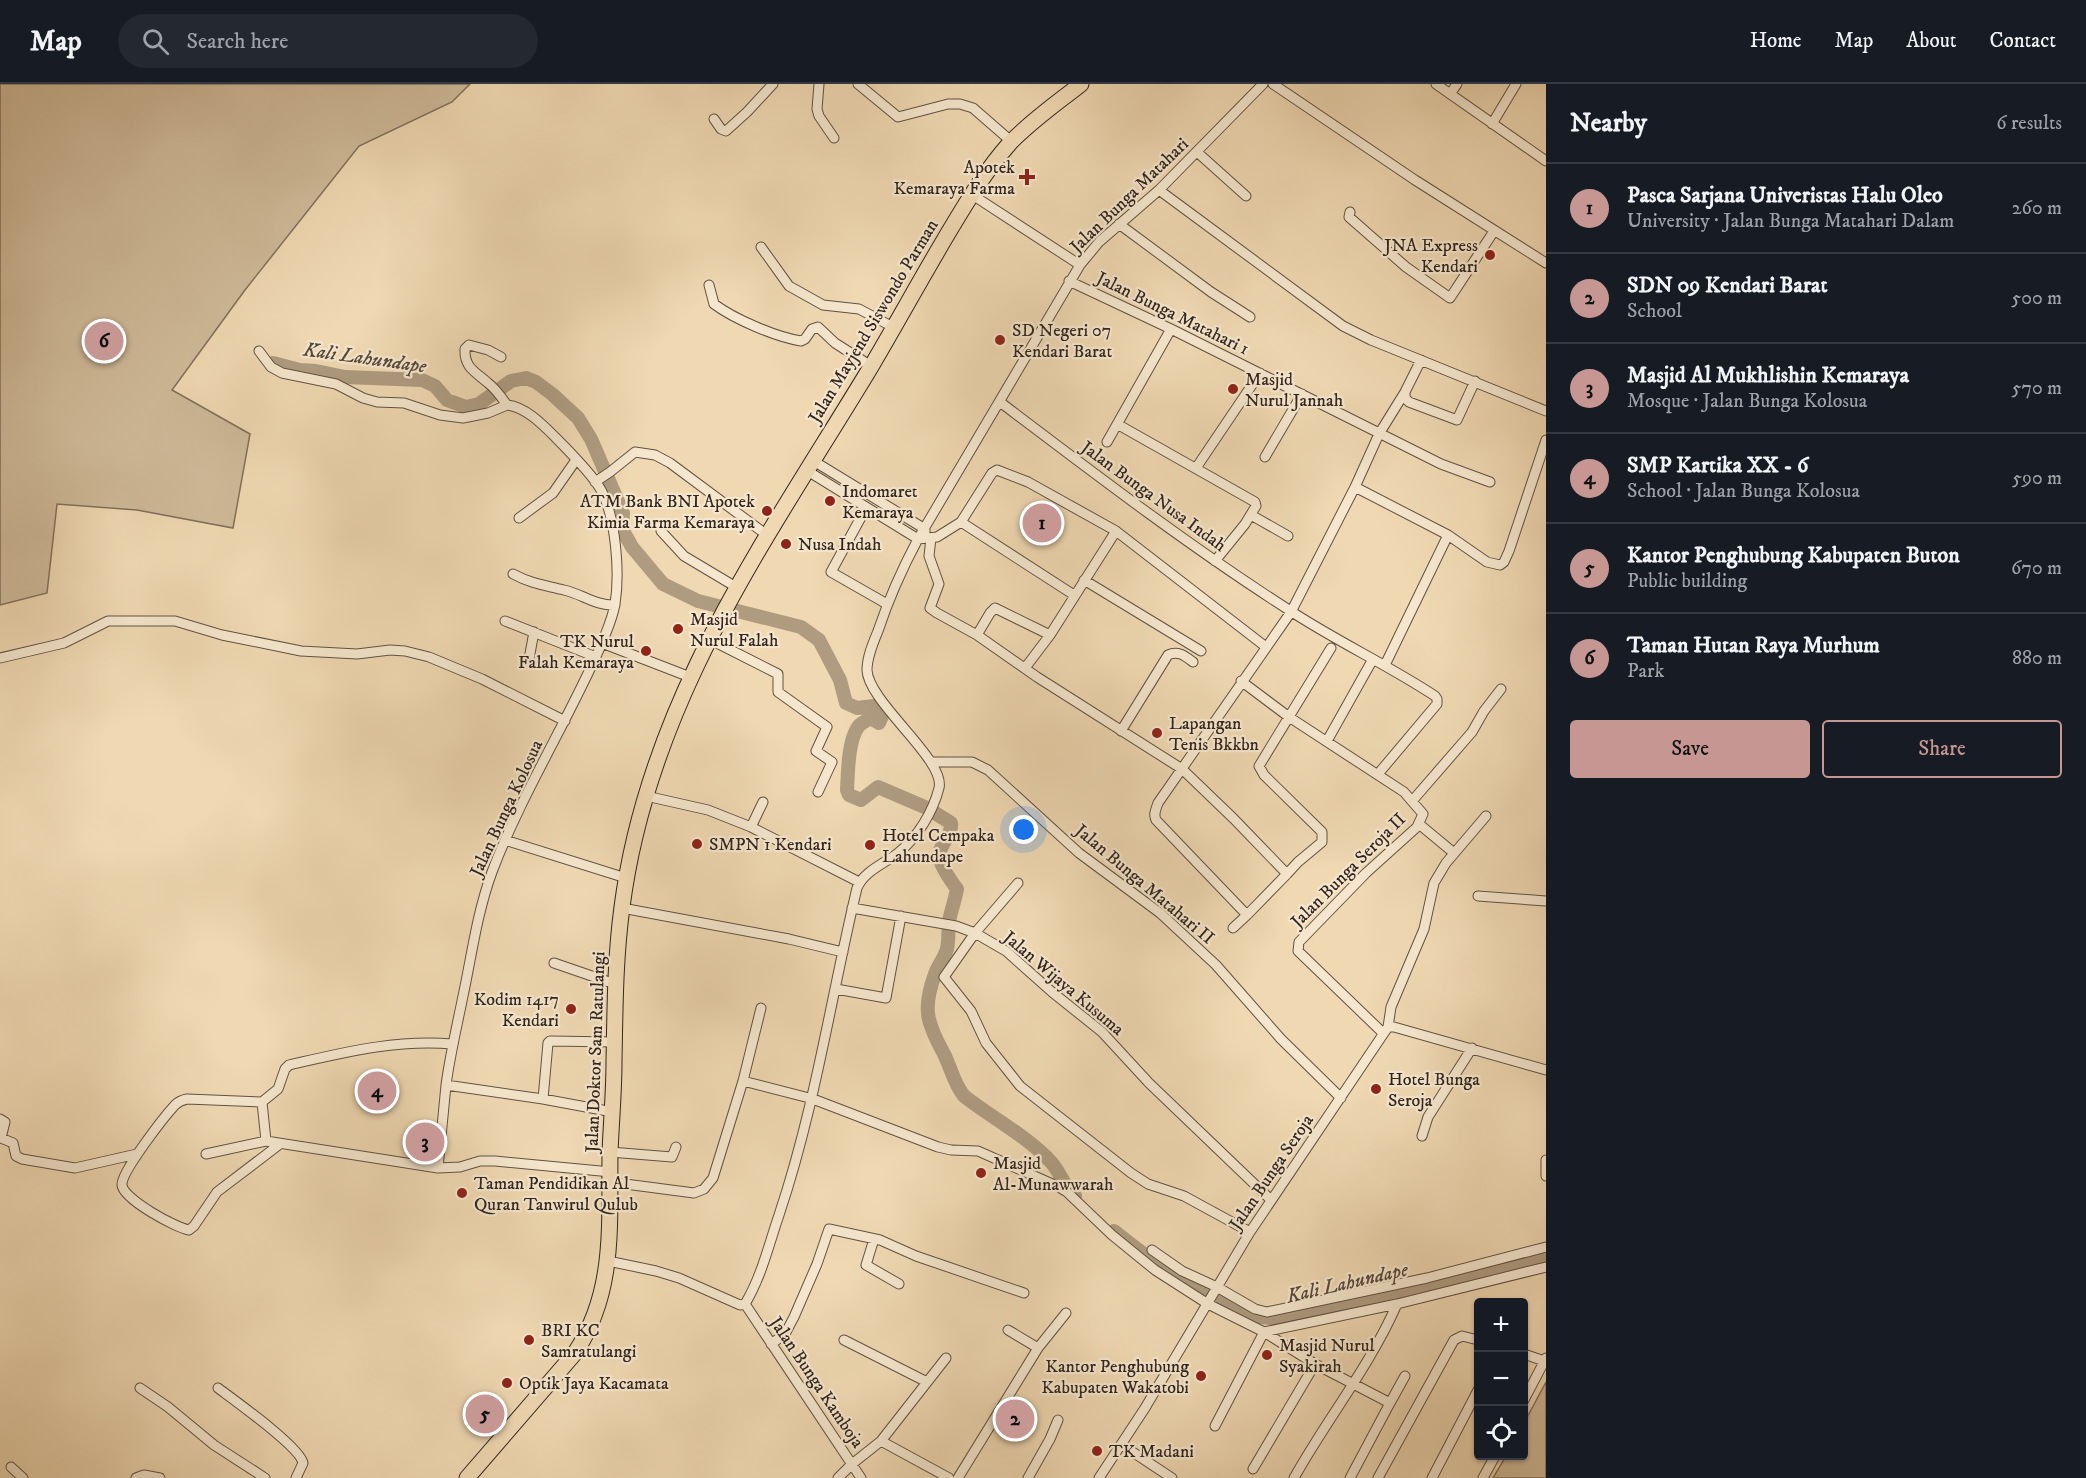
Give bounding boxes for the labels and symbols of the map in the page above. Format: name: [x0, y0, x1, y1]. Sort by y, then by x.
street label: Jalan Bunga Matahari: [1064, 133, 1194, 259]
place label: Apotek Kemaraya Farma: [894, 157, 1015, 200]
marker: Apotek Kemaraya Farma: [1020, 170, 1034, 184]
street label: Jalan Mayjend Siswondo Parman: [803, 215, 944, 429]
place label: JNA Express Kendari: [1382, 235, 1478, 278]
marker: JNA Express Kendari: [1483, 248, 1497, 262]
street label: Jalan Bunga Matahari 1: [1091, 267, 1252, 360]
pin: 6: [84, 318, 124, 364]
place label: SD Negeri 07 Kendari Barat: [1012, 320, 1112, 363]
marker: SD Negeri 07 Kendari Barat: [993, 333, 1007, 347]
water label: Kali Lahundape: [301, 337, 429, 380]
place label: Masjid Nurul Jannah: [1245, 369, 1344, 412]
marker: Masjid Nurul Jannah: [1226, 382, 1240, 396]
street label: Jalan Bunga Nusa Indah: [1075, 436, 1231, 557]
place label: Indomaret Kemaraya: [842, 481, 918, 524]
place label: ATM Bank BNI Apotek Kimia Farma Kemaraya: [580, 491, 755, 534]
marker: Indomaret Kemaraya: [823, 494, 837, 508]
pin: 1: [1022, 500, 1062, 546]
marker: ATM Bank BNI Apotek Kimia Farma Kemaraya: [760, 504, 774, 518]
place label: Nusa Indah: [798, 534, 882, 556]
marker: Nusa Indah: [779, 537, 793, 551]
place label: Masjid Nurul Falah: [690, 609, 779, 652]
marker: Masjid Nurul Falah: [671, 622, 685, 636]
place label: TK Nurul Falah Kemaraya: [518, 631, 635, 674]
marker: TK Nurul Falah Kemaraya: [639, 644, 653, 658]
place label: Lapangan Tenis Bkkbn: [1169, 713, 1260, 756]
marker: Lapangan Tenis Bkkbn: [1150, 726, 1164, 740]
street label: Jalan Bunga Kolosua: [465, 736, 548, 882]
street label: Jalan Bunga Seroja II: [1285, 809, 1411, 934]
your location: [1009, 815, 1038, 844]
street label: Jalan Bunga Matahari II: [1069, 819, 1219, 949]
place label: Hotel Cempaka Lahundape: [882, 825, 995, 868]
place label: SMPN 1 Kendari: [709, 834, 832, 856]
marker: SMPN 1 Kendari: [690, 837, 704, 851]
marker: Hotel Cempaka Lahundape: [863, 838, 877, 852]
street label: Jalan Wijaya Kusuma: [997, 926, 1128, 1041]
street label: Jalan Doktor Sam Ratulangi: [581, 951, 611, 1155]
place label: Kodim 1417 Kendari: [474, 989, 559, 1032]
marker: Kodim 1417 Kendari: [564, 1002, 578, 1016]
pin: 4: [358, 1068, 397, 1114]
place label: Hotel Bunga Seroja: [1388, 1069, 1480, 1112]
marker: Hotel Bunga Seroja: [1369, 1082, 1383, 1096]
street label: Jalan Bunga Seroja: [1224, 1110, 1319, 1236]
pin: 3: [406, 1120, 444, 1164]
place label: Masjid Al-Munawwarah: [993, 1153, 1114, 1196]
marker: Masjid Al-Munawwarah: [974, 1166, 988, 1180]
place label: Taman Pendidikan Al Quran Tanwirul Qulub: [474, 1173, 638, 1216]
marker: Taman Pendidikan Al Quran Tanwirul Qulub: [455, 1186, 469, 1200]
water label: Kali Lahundape: [1283, 1257, 1412, 1310]
street label: Jalan Bunga Kamboja: [763, 1311, 868, 1453]
place label: BRI KC Samratulangi: [541, 1320, 636, 1363]
marker: BRI KC Samratulangi: [522, 1333, 536, 1347]
place label: Masjid Nurul Syakirah: [1279, 1335, 1375, 1378]
marker: Masjid Nurul Syakirah: [1260, 1348, 1274, 1362]
place label: Kantor Penghubung Kabupaten Wakatobi: [1041, 1356, 1189, 1399]
marker: Kantor Penghubung Kabupaten Wakatobi: [1194, 1369, 1208, 1383]
place label: Optik Jaya Kacamata: [519, 1373, 669, 1395]
marker: Optik Jaya Kacamata: [500, 1376, 514, 1390]
pin: 5: [466, 1392, 504, 1436]
pin: 2: [996, 1396, 1034, 1442]
place label: TK Madani: [1109, 1441, 1194, 1463]
marker: TK Madani: [1090, 1444, 1104, 1458]

